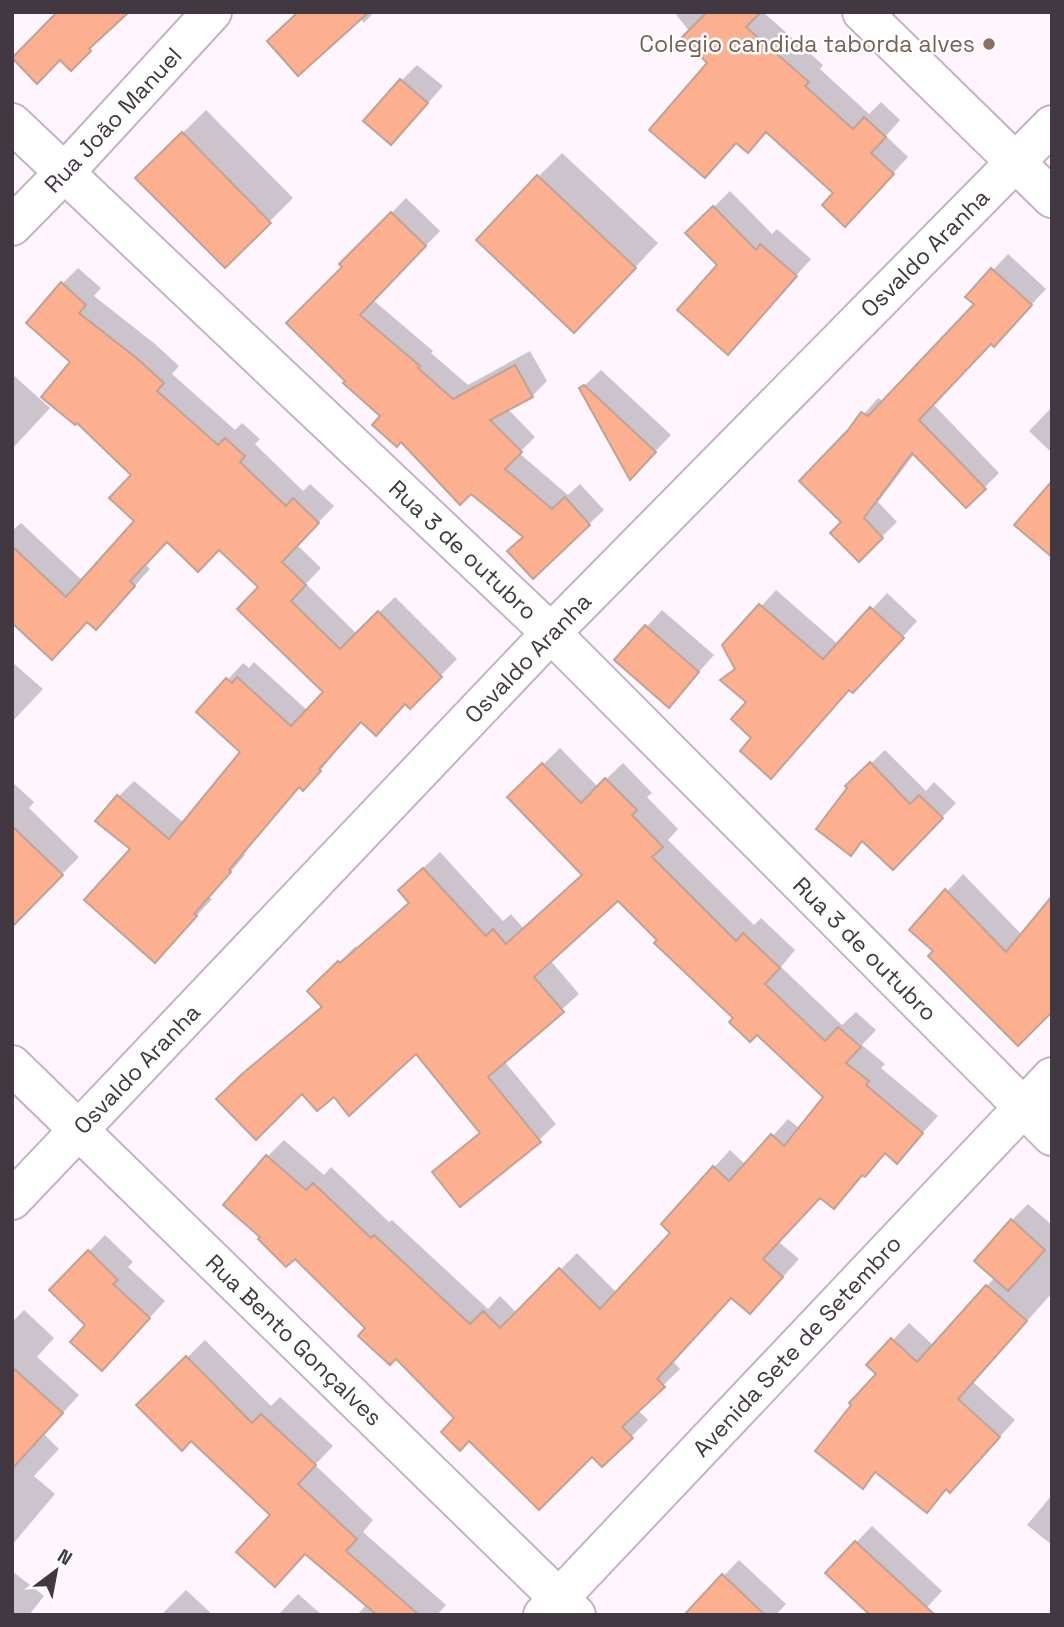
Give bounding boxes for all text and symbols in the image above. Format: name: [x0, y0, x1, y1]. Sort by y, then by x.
place label: Colegio candida taborda alves: [639, 29, 975, 59]
marker: Colegio candida taborda alves: [981, 36, 997, 52]
street label: Rua João Manuel: [38, 41, 188, 199]
street label: Osvaldo Aranha: [854, 182, 996, 324]
street label: Rua 3 de outubro: [383, 474, 543, 626]
street label: Osvaldo Aranha: [458, 586, 598, 730]
street label: Rua 3 de outubro: [786, 870, 944, 1028]
street label: Osvaldo Aranha: [67, 997, 207, 1141]
street label: Avenida Sete de Setembro: [686, 1229, 908, 1463]
street label: Rua Bento Gonçalves: [199, 1248, 389, 1432]
north arrow: [21, 1536, 91, 1606]
text: N: [53, 1543, 77, 1571]

